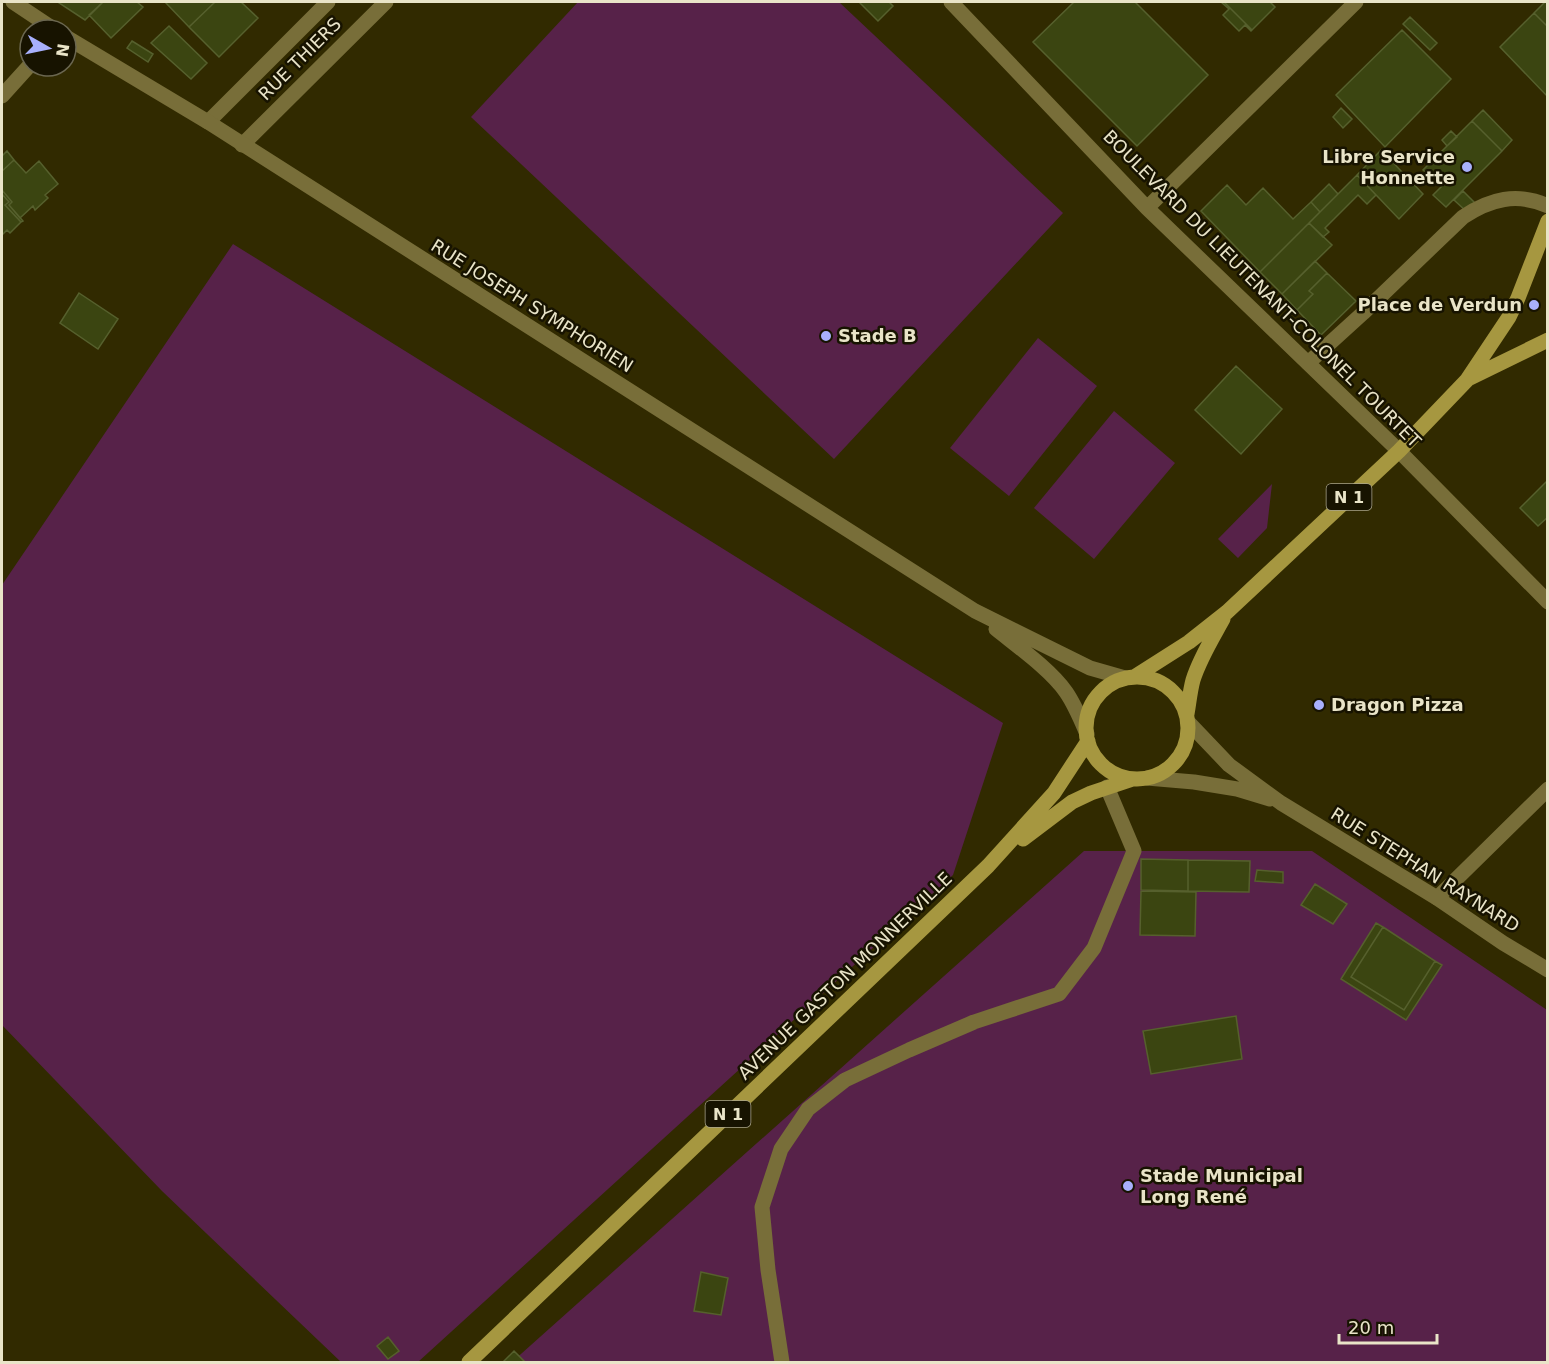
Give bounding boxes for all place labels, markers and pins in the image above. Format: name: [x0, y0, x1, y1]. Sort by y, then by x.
place label: Libre Service Honnette: [1322, 146, 1455, 188]
marker: Libre Service Honnette: [1460, 160, 1474, 174]
place label: Place de Verdun: [1357, 294, 1522, 315]
marker: Place de Verdun: [1527, 298, 1541, 312]
place label: Stade B: [838, 325, 917, 346]
marker: Stade B: [819, 329, 833, 343]
place label: Dragon Pizza: [1331, 694, 1464, 715]
marker: Dragon Pizza: [1312, 698, 1326, 712]
place label: Stade Municipal Long René: [1140, 1165, 1303, 1207]
marker: Stade Municipal Long René: [1121, 1179, 1135, 1193]

